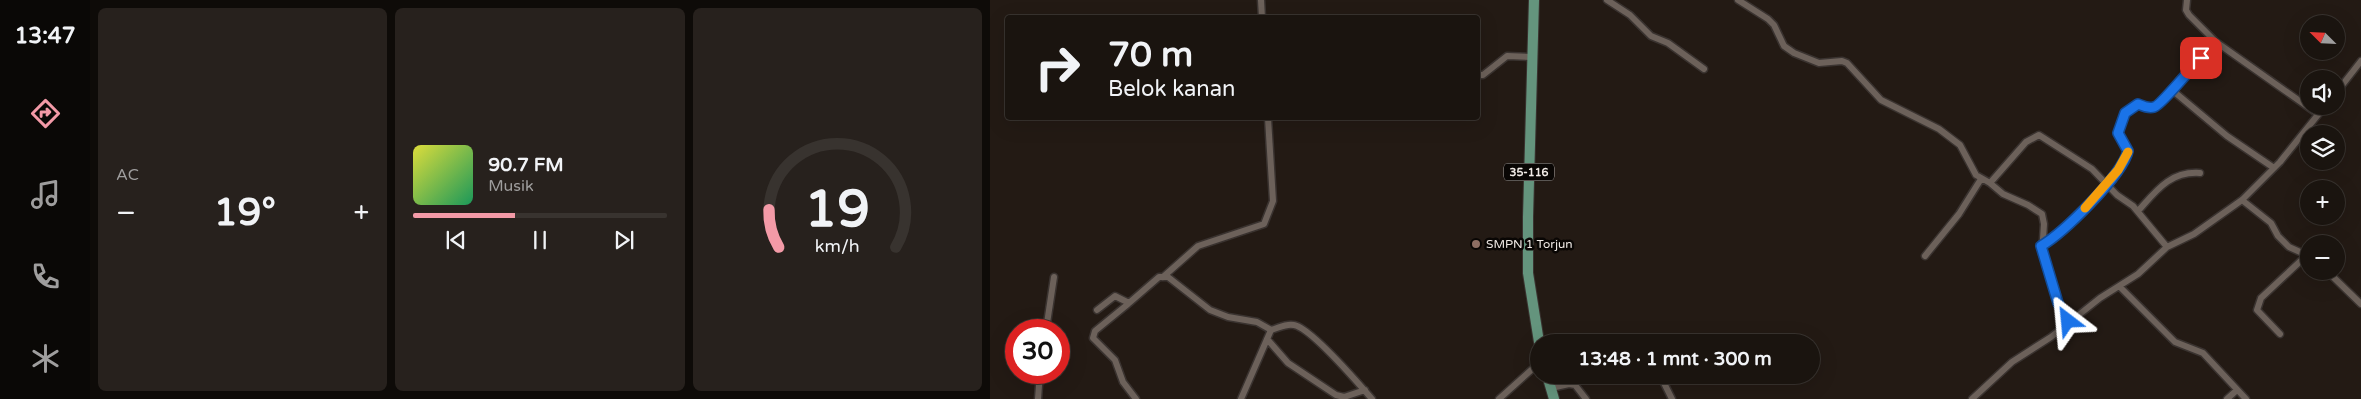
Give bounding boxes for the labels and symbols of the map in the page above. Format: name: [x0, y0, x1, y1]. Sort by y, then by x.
north arrow: [2300, 15, 2345, 60]
pin: [2180, 37, 2222, 79]
road number: 35-116: [1504, 163, 1554, 180]
place label: SMPN 1 Torjun: [1486, 237, 1573, 251]
marker: SMPN 1 Torjun: [1470, 238, 1482, 250]
position arrow: [2041, 294, 2093, 346]
speed limit sign: 30: [1005, 319, 1070, 384]

